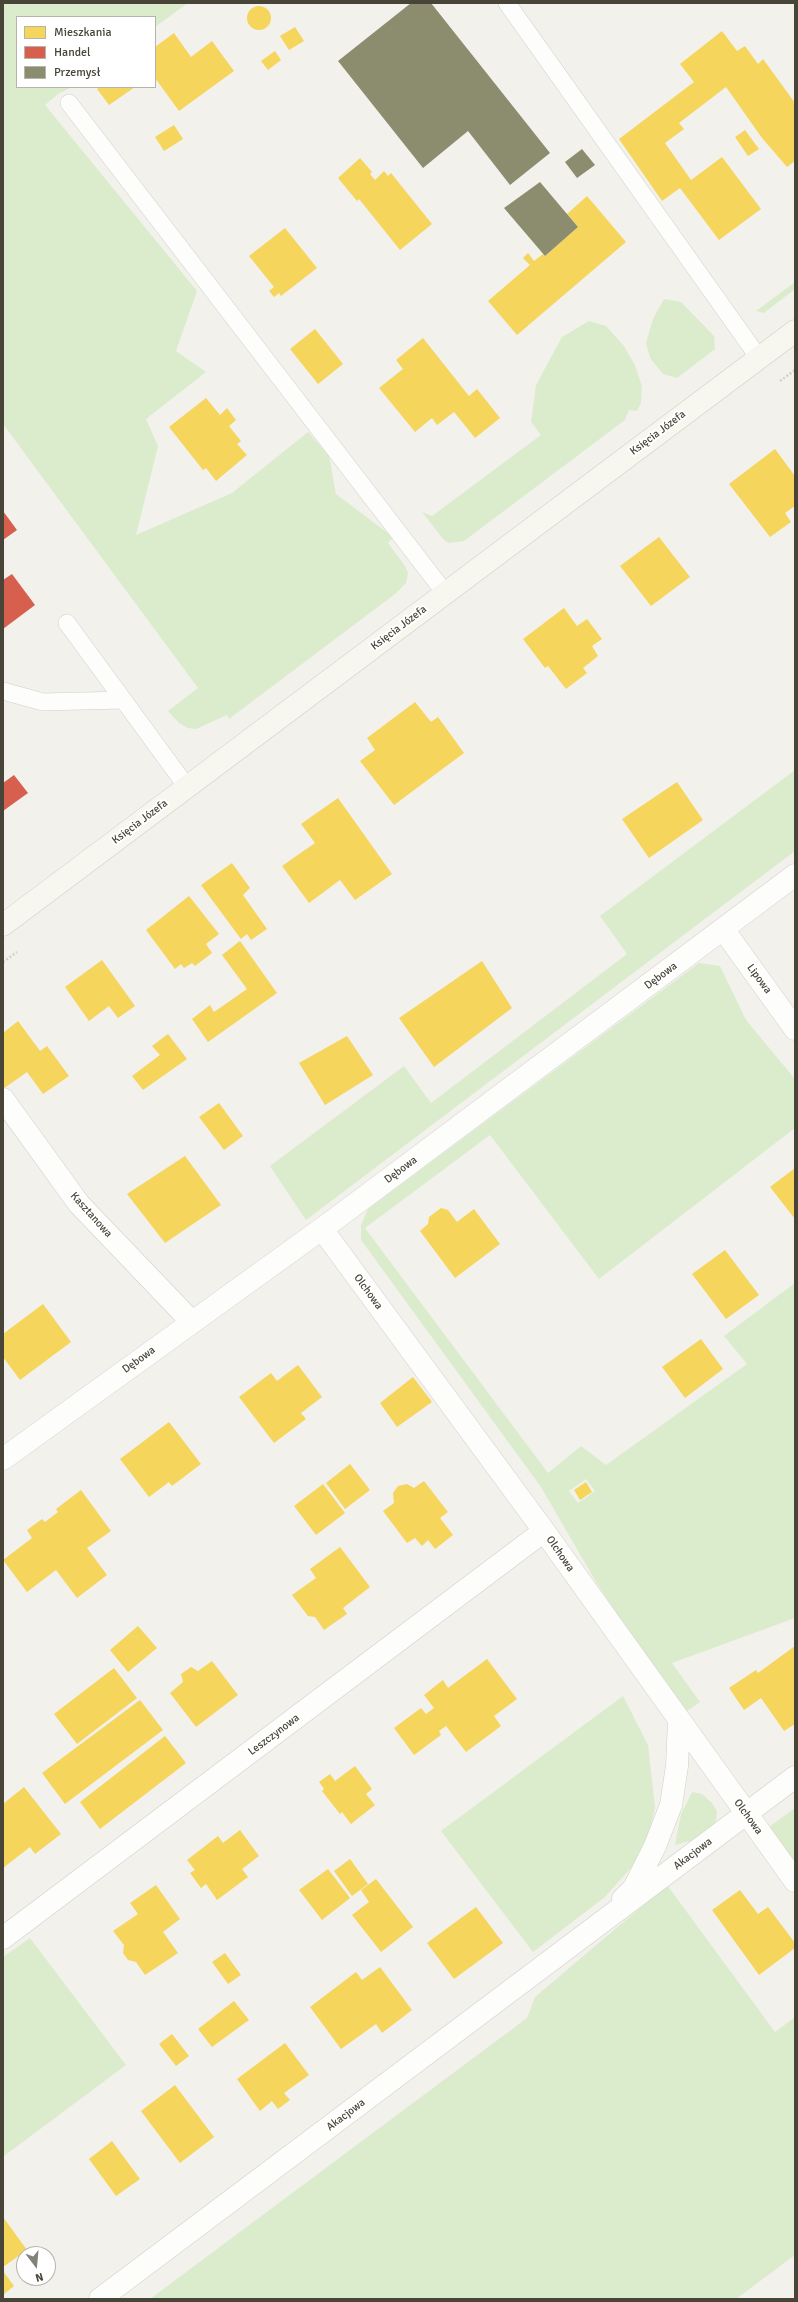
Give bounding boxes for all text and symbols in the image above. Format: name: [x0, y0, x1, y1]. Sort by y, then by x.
legend: [16, 16, 156, 88]
text: Mieszkania: [54, 25, 112, 40]
text: Handel: [54, 45, 91, 60]
text: Przemysł: [54, 65, 101, 80]
street label: Księcia Józefa: [628, 408, 688, 458]
street label: Księcia Józefa: [369, 603, 429, 653]
street label: Księcia Józefa: [110, 797, 170, 847]
street label: Dębowa: [642, 959, 680, 993]
street label: Lipowa: [744, 962, 774, 996]
street label: Dębowa: [382, 1153, 420, 1187]
street label: Kasztanowa: [67, 1190, 115, 1240]
street label: Olchowa: [351, 1272, 385, 1312]
street label: Dębowa: [120, 1344, 158, 1376]
street label: Olchowa: [543, 1534, 577, 1574]
street label: Leszczynowa: [246, 1711, 302, 1759]
street label: Olchowa: [731, 1797, 765, 1837]
street label: Akacjowa: [671, 1835, 715, 1873]
street label: Akacjowa: [324, 2096, 368, 2134]
north arrow: [16, 2246, 56, 2286]
text: N: [34, 2270, 45, 2284]

